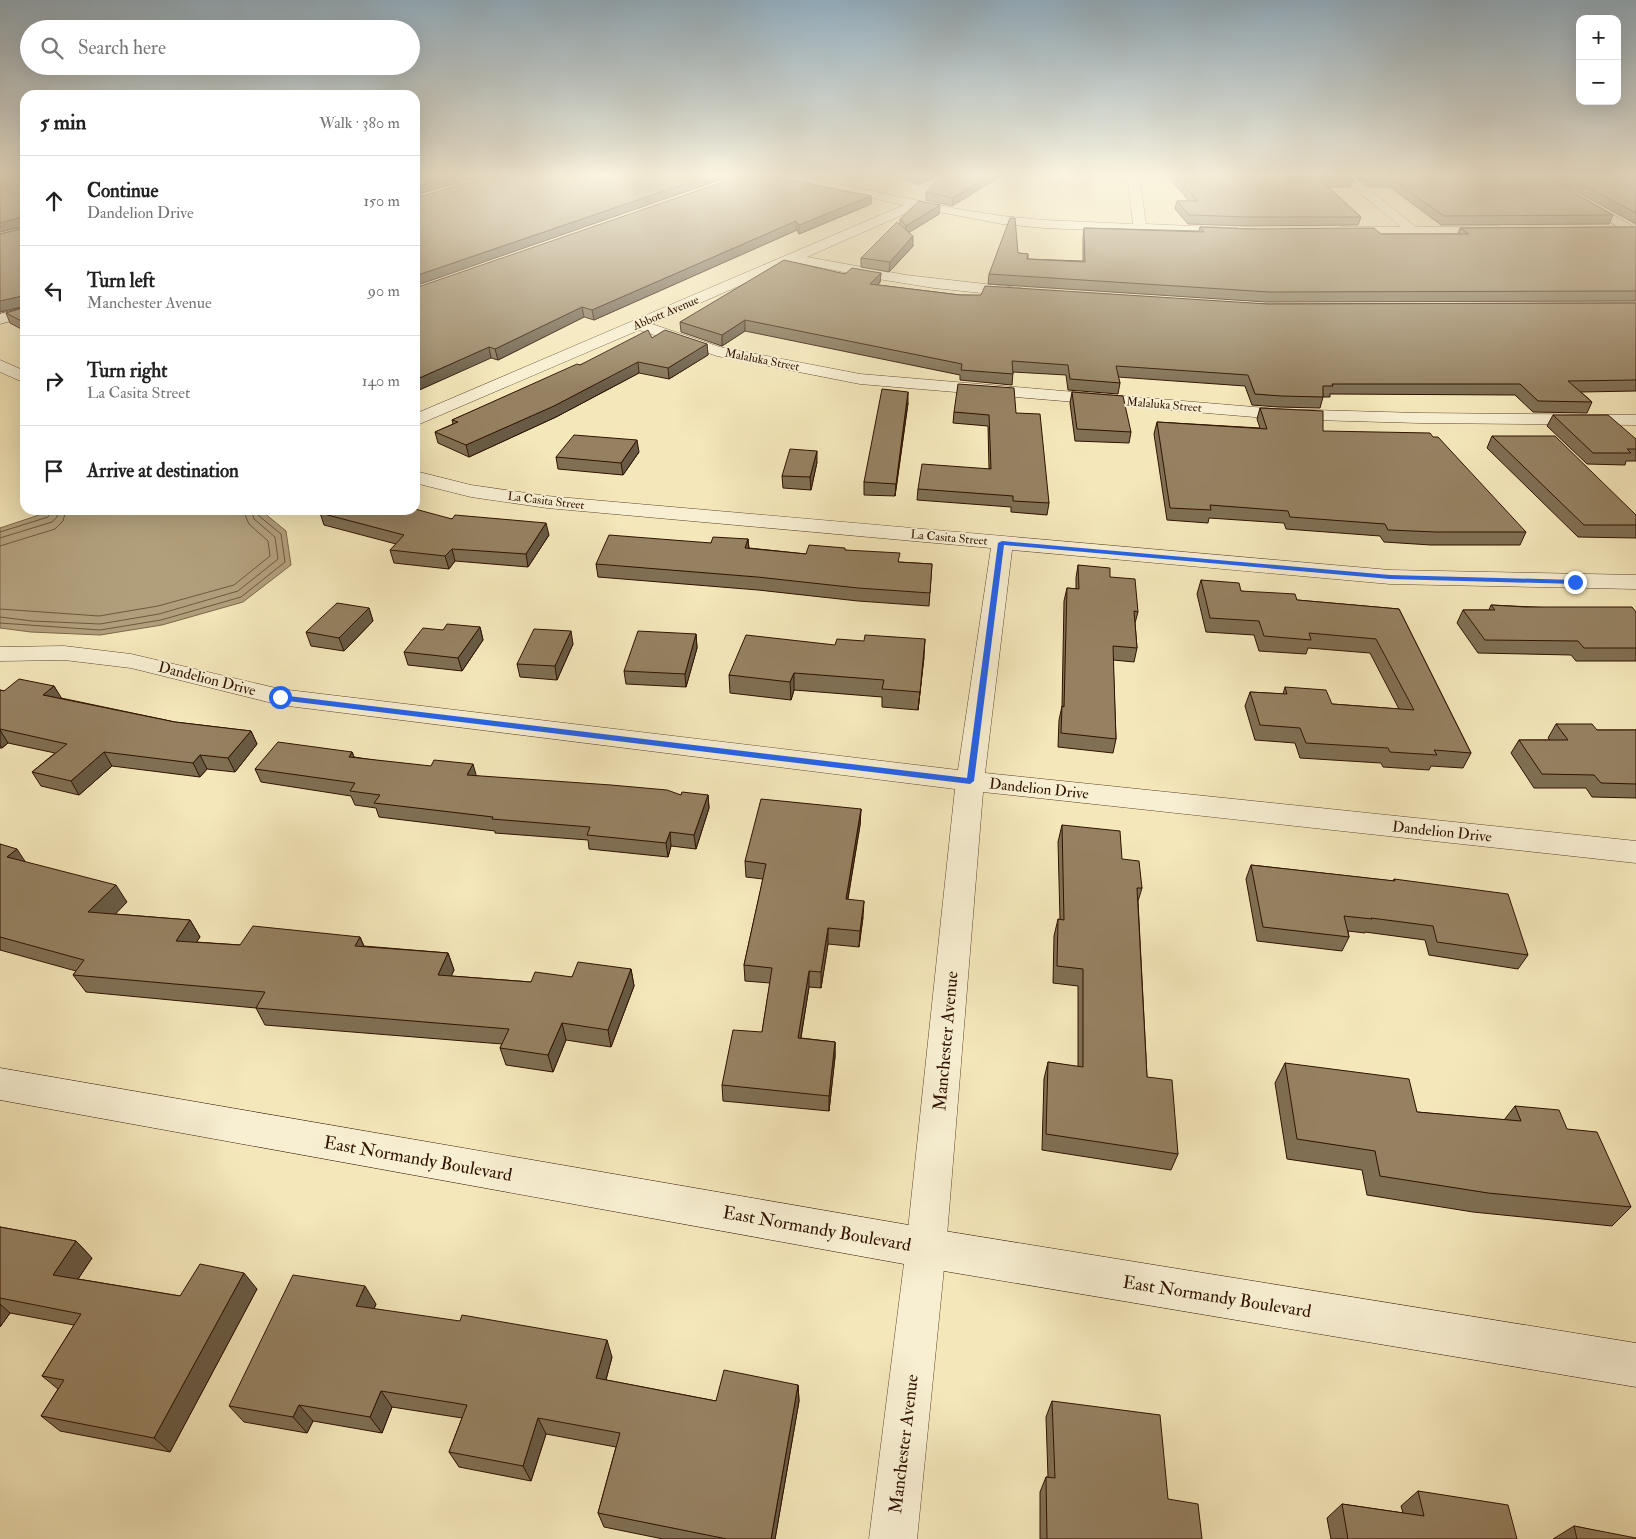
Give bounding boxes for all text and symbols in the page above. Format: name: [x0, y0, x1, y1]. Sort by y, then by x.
map controls: [1576, 15, 1621, 105]
button: +: [1576, 15, 1621, 60]
search box: [20, 20, 420, 75]
icon: search: [38, 34, 66, 62]
text: Search here: [78, 36, 166, 60]
button: −: [1576, 60, 1621, 105]
text: 5 min: [40, 109, 86, 136]
text: Walk · 380 m: [319, 113, 400, 133]
text: Continue: [87, 179, 158, 203]
icon: ahead: [40, 187, 68, 215]
text: 150 m: [363, 191, 400, 211]
text: Dandelion Drive: [87, 203, 194, 223]
text: Turn left: [87, 269, 155, 293]
icon: left: [40, 277, 68, 305]
text: 90 m: [368, 281, 400, 301]
street label: Abbott Avenue: [630, 292, 701, 334]
text: Manchester Avenue: [87, 293, 212, 313]
street label: Malaluka Street: [723, 345, 801, 375]
text: Turn right: [87, 359, 167, 383]
icon: right: [40, 367, 68, 395]
text: 140 m: [362, 371, 400, 391]
text: La Casita Street: [87, 383, 190, 403]
street label: Malaluka Street: [1126, 394, 1202, 416]
icon: arrive: [40, 457, 68, 485]
text: Arrive at destination: [87, 459, 239, 483]
street label: La Casita Street: [507, 489, 585, 513]
street label: La Casita Street: [910, 527, 988, 549]
route end: [1564, 571, 1587, 594]
street label: Dandelion Drive: [156, 658, 258, 700]
route start: [269, 686, 292, 709]
street label: Dandelion Drive: [988, 774, 1090, 804]
street label: Dandelion Drive: [1391, 817, 1493, 847]
street label: Manchester Avenue: [928, 970, 964, 1112]
street label: East Normandy Boulevard: [322, 1131, 514, 1187]
street label: East Normandy Boulevard: [721, 1201, 913, 1257]
street label: East Normandy Boulevard: [1121, 1271, 1313, 1323]
street label: Manchester Avenue: [884, 1373, 924, 1515]

